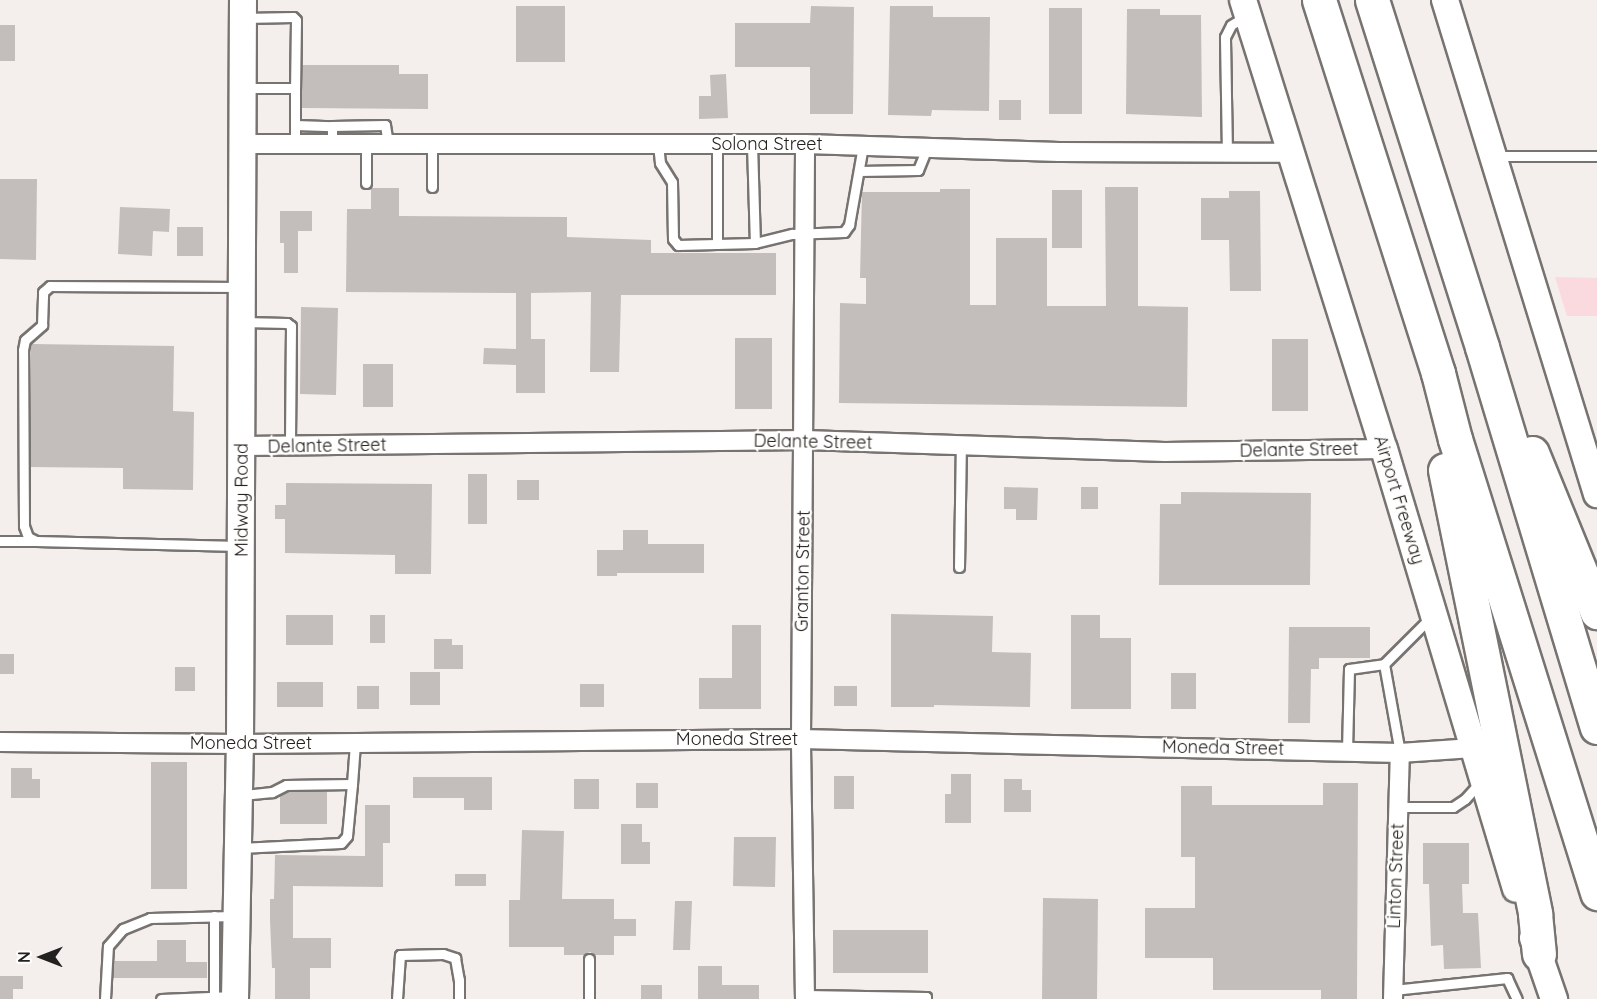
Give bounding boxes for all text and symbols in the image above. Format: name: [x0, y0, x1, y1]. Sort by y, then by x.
street label: Solona Street: [711, 133, 823, 155]
street label: Delante Street: [753, 430, 873, 454]
street label: Airport Freeway: [1369, 433, 1429, 567]
street label: Delante Street: [267, 434, 387, 458]
street label: Delante Street: [1239, 438, 1359, 462]
street label: Midway Road: [231, 443, 253, 557]
street label: Granton Street: [791, 510, 815, 632]
street label: Moneda Street: [676, 728, 798, 750]
street label: Moneda Street: [190, 732, 312, 754]
street label: Moneda Street: [1162, 736, 1284, 760]
street label: Linton Street: [1383, 823, 1409, 929]
north arrow: [12, 927, 72, 987]
text: N: [14, 951, 34, 963]

